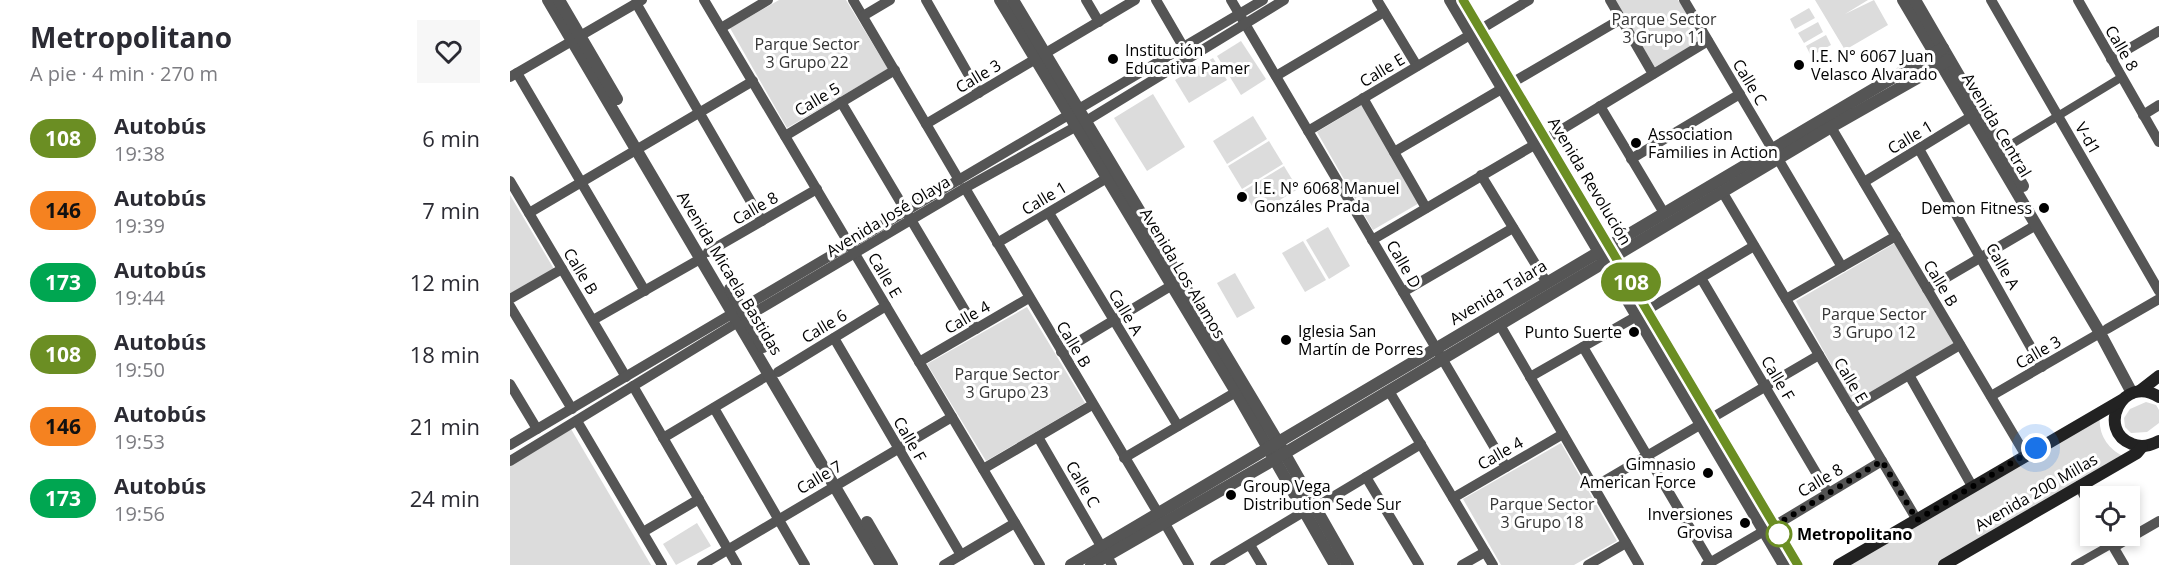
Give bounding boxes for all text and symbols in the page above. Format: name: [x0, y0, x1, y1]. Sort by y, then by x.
park label: Parque Sector 3 Grupo 11: [1611, 8, 1717, 48]
text: Metropolitano: [30, 18, 232, 56]
button: heart: [417, 20, 480, 83]
street label: Calle 8: [2100, 21, 2144, 75]
park label: Parque Sector 3 Grupo 22: [754, 33, 860, 73]
place label: Institución Educativa Pamer: [1125, 39, 1250, 79]
place label: I.E. N° 6067 Juan Velasco Alvarado: [1811, 45, 1937, 85]
street label: Calle E: [1355, 48, 1409, 92]
marker: Institución Educativa Pamer: [1106, 52, 1120, 66]
street label: Calle 3: [951, 54, 1005, 98]
street label: Calle C: [1728, 55, 1772, 109]
marker: I.E. N° 6067 Juan Velasco Alvarado: [1792, 58, 1806, 72]
text: A pie · 4 min · 270 m: [30, 60, 218, 87]
street label: Avenida Central: [1957, 69, 2037, 181]
street label: Calle 5: [790, 77, 844, 121]
text: Autobús: [114, 110, 206, 140]
street label: Avenida Revolución: [1543, 113, 1637, 249]
street label: Calle 1: [1883, 115, 1937, 159]
street label: V-d1: [2070, 118, 2106, 158]
text: 6 min: [422, 123, 480, 153]
place label: Association Families in Action: [1648, 123, 1778, 163]
text: 108: [45, 124, 81, 152]
marker: Association Families in Action: [1629, 136, 1643, 150]
text: 19:38: [114, 140, 165, 167]
street label: Avenida José Olaya: [822, 170, 954, 262]
street label: Calle 1: [1017, 176, 1071, 220]
place label: I.E. N° 6068 Manuel Gonzáles Prada: [1254, 177, 1400, 217]
text: Autobús: [114, 182, 206, 212]
street label: Calle 8: [728, 186, 782, 230]
street label: Avenida Micaela Bastidas: [672, 187, 788, 359]
marker: I.E. N° 6068 Manuel Gonzáles Prada: [1235, 190, 1249, 204]
text: 7 min: [422, 195, 480, 225]
text: 146: [45, 196, 81, 224]
place label: Demon Fitness: [1921, 197, 2032, 219]
marker: Demon Fitness: [2037, 201, 2051, 215]
street label: Avenida Los Alamos: [1135, 204, 1231, 342]
text: 19:39: [114, 212, 165, 239]
street label: Calle D: [1382, 236, 1426, 292]
street label: Calle A: [1981, 239, 2026, 294]
street label: Calle B: [559, 244, 603, 298]
street label: Calle E: [863, 248, 907, 302]
text: Autobús: [114, 254, 206, 284]
street label: Avenida Talara: [1445, 254, 1551, 330]
street label: Calle B: [1919, 256, 1963, 310]
line badge: 108: [1596, 262, 1666, 302]
text: 12 min: [410, 267, 480, 297]
text: 173: [45, 268, 81, 296]
text: 108: [1613, 268, 1649, 296]
text: 19:44: [114, 284, 165, 311]
street label: Calle A: [1104, 285, 1149, 340]
street label: Calle 4: [940, 295, 994, 339]
park label: Parque Sector 3 Grupo 12: [1821, 303, 1927, 343]
street label: Calle 6: [797, 304, 851, 348]
street label: Calle B: [1052, 317, 1096, 371]
place label: Iglesia San Martín de Porres: [1298, 320, 1423, 360]
place label: Punto Suerte: [1524, 321, 1622, 343]
marker: Punto Suerte: [1627, 325, 1641, 339]
text: Autobús: [114, 326, 206, 356]
street label: Calle 3: [2011, 330, 2065, 374]
marker: Iglesia San Martín de Porres: [1279, 333, 1293, 347]
text: 18 min: [410, 339, 480, 369]
text: 108: [45, 340, 81, 368]
street label: Calle F: [1756, 352, 1800, 404]
street label: Calle E: [1829, 353, 1873, 407]
text: 19:50: [114, 356, 165, 383]
park label: Parque Sector 3 Grupo 23: [954, 363, 1060, 403]
text: Autobús: [114, 398, 206, 428]
text: 21 min: [410, 411, 480, 441]
text: 146: [45, 412, 81, 440]
street label: Calle F: [888, 413, 932, 465]
text: 19:53: [114, 428, 165, 455]
street label: Calle 4: [1473, 431, 1527, 475]
your location: [2021, 433, 2051, 463]
street label: Avenida 200 Millas: [1971, 448, 2101, 536]
place label: Gimnasio American Force: [1580, 453, 1696, 493]
street label: Calle 7: [792, 455, 846, 499]
street label: Calle C: [1061, 457, 1105, 511]
street label: Calle 8: [1793, 458, 1847, 502]
marker: Gimnasio American Force: [1701, 466, 1715, 480]
text: Autobús: [114, 470, 206, 500]
place label: Group Vega Distribution Sede Sur: [1243, 475, 1402, 515]
text: 24 min: [410, 483, 480, 513]
text: 173: [45, 484, 81, 512]
map controls: [2080, 486, 2140, 546]
button: locate: [2080, 486, 2140, 546]
marker: Group Vega Distribution Sede Sur: [1224, 488, 1238, 502]
park label: Parque Sector 3 Grupo 18: [1489, 493, 1595, 533]
text: 19:56: [114, 500, 165, 527]
place label: Inversiones Grovisa: [1647, 503, 1733, 543]
marker: Inversiones Grovisa: [1738, 516, 1752, 530]
marker: Metropolitano: [1766, 521, 1792, 547]
place label: Metropolitano: [1797, 523, 1913, 545]

